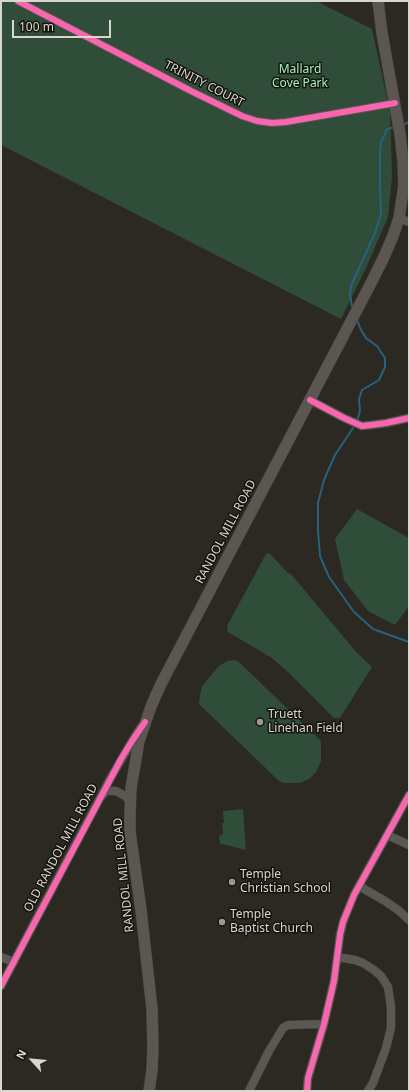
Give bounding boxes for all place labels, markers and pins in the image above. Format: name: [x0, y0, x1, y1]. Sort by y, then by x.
place label: Truett Linehan Field: [268, 708, 343, 736]
marker: Truett Linehan Field: [255, 717, 265, 727]
place label: Temple Christian School: [240, 868, 331, 896]
marker: Temple Christian School: [227, 877, 237, 887]
place label: Temple Baptist Church: [230, 908, 313, 936]
marker: Temple Baptist Church: [217, 917, 227, 927]

